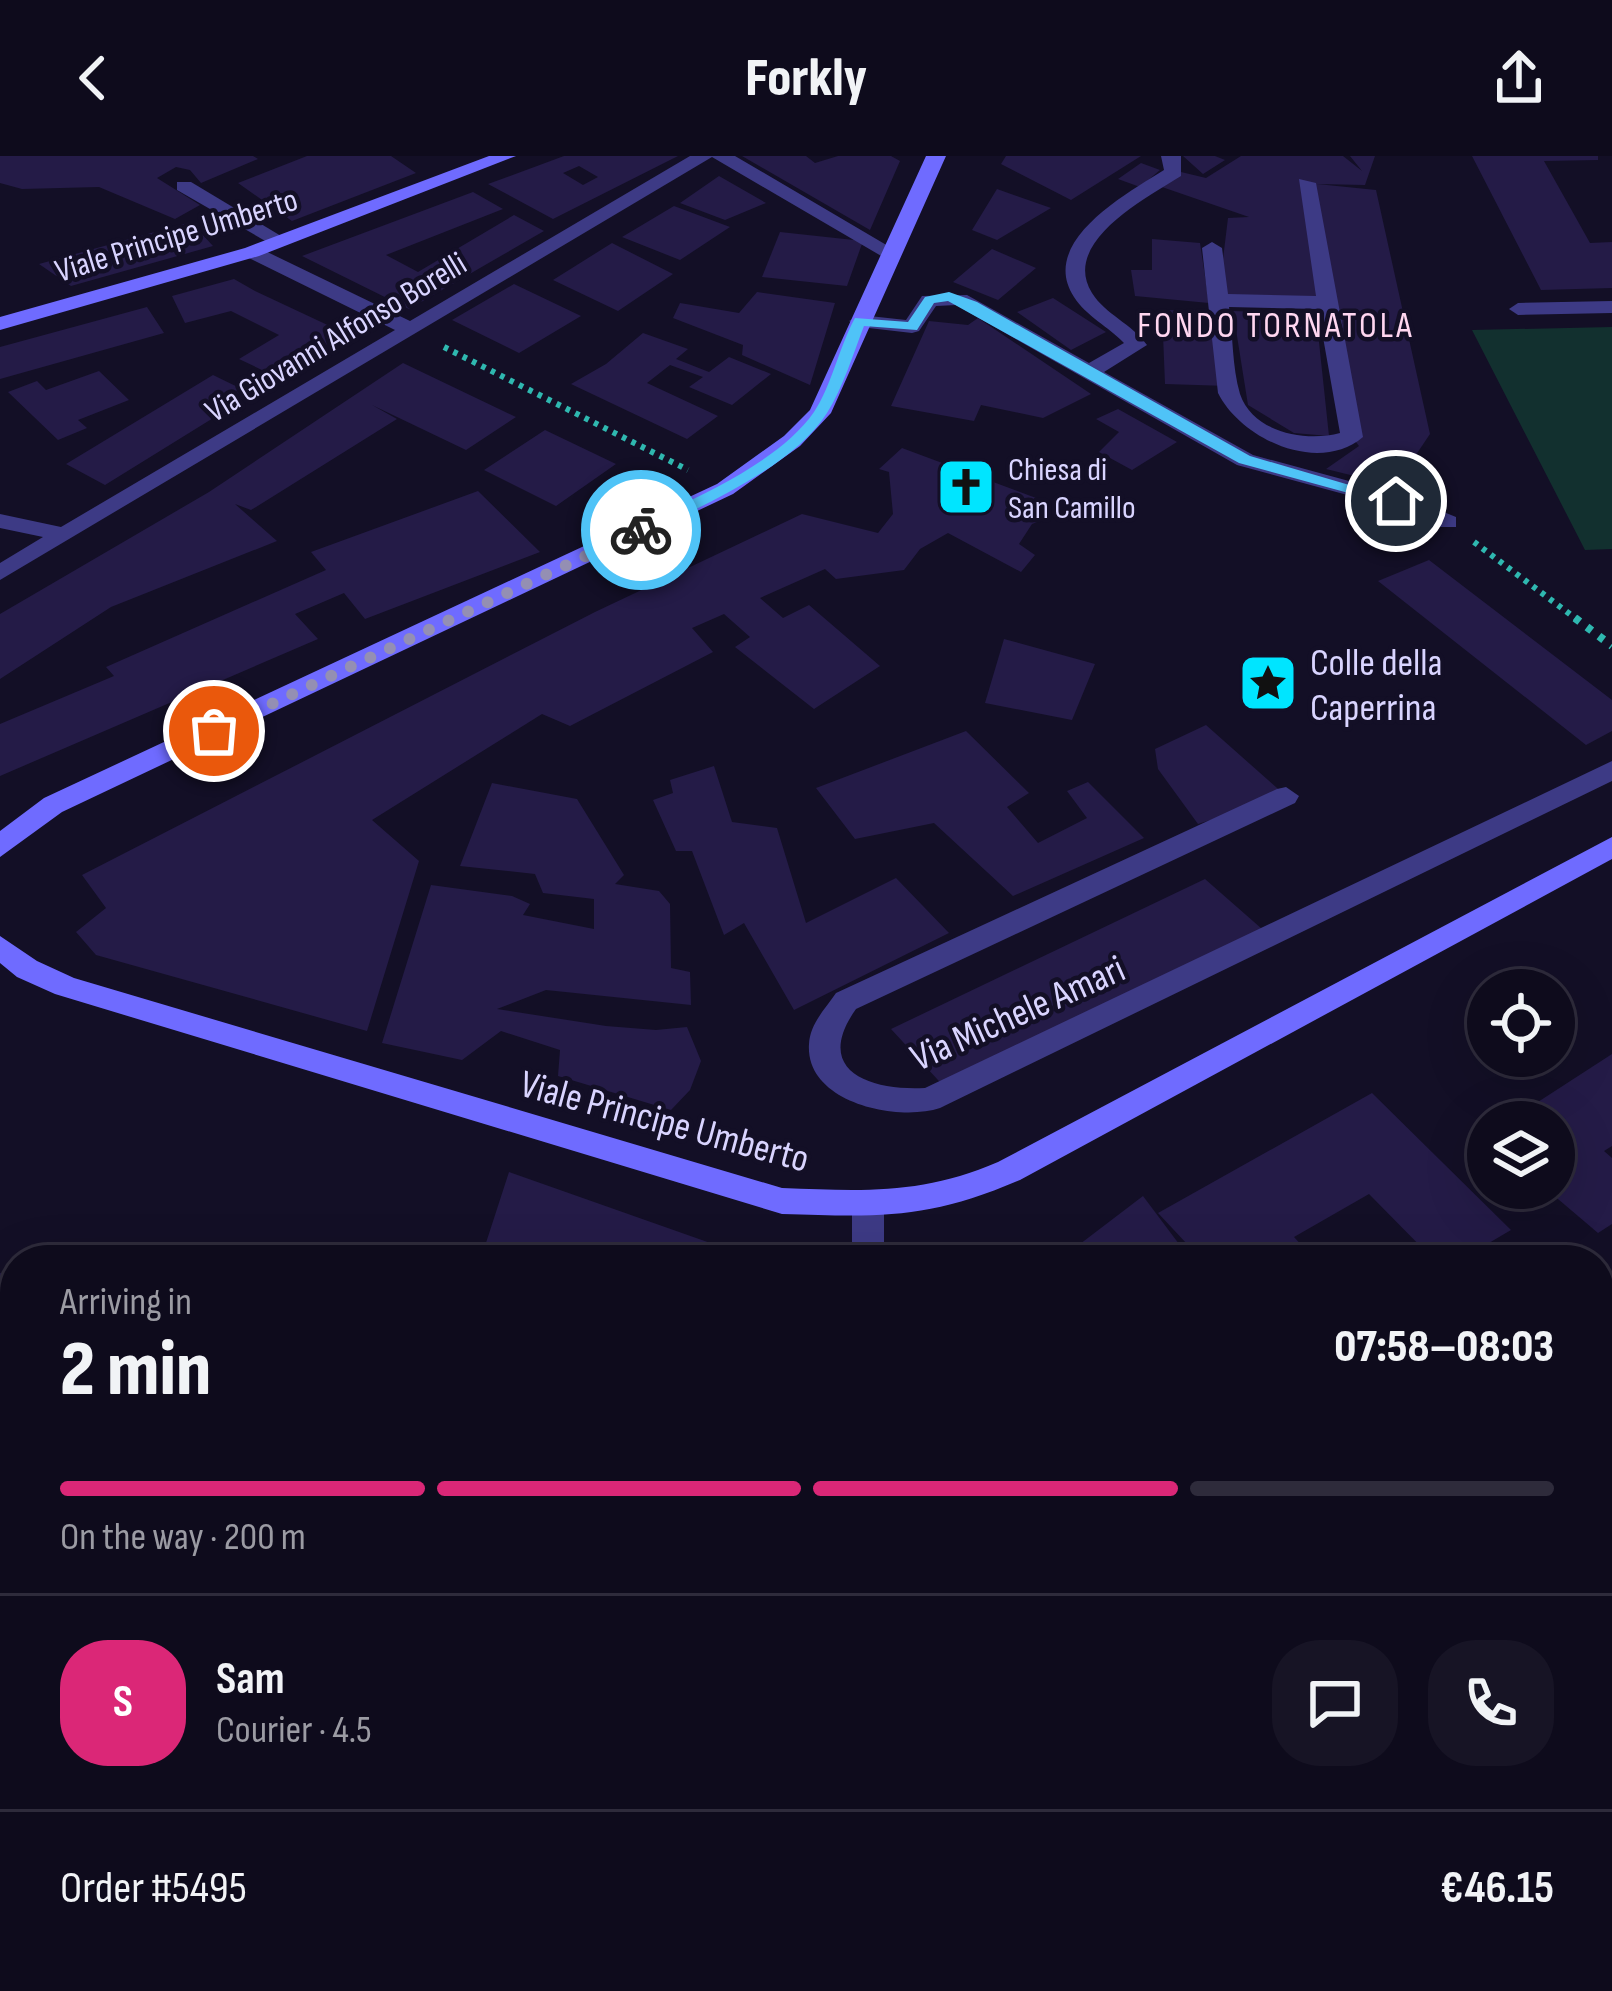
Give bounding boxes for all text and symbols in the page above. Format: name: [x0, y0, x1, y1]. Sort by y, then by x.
icon: back: [60, 45, 126, 111]
icon: share: [1486, 45, 1552, 111]
text: Forkly: [745, 46, 867, 111]
street label: Viale Principe Umberto: [51, 180, 303, 292]
street label: Via Giovanni Alfonso Borelli: [198, 244, 474, 431]
district label: FONDO TORNATOLA: [1137, 305, 1415, 348]
place label: Chiesa di San Camillo: [1008, 450, 1136, 528]
pin: [1345, 450, 1447, 552]
church icon: Chiesa di San Camillo: [935, 456, 997, 518]
icon: home: [1363, 468, 1429, 534]
courier: [581, 470, 701, 590]
icon: bike: [608, 497, 674, 563]
place label: Colle della Caperrina: [1310, 640, 1443, 732]
place icon: Colle della Caperrina: [1237, 652, 1299, 714]
pin: [163, 680, 265, 782]
icon: bag: [181, 698, 247, 764]
street label: Via Michele Amari: [904, 946, 1132, 1082]
map controls: [1467, 969, 1575, 1209]
button: locate: [1467, 969, 1575, 1077]
street label: Viale Principe Umberto: [515, 1061, 814, 1184]
button: layers: [1467, 1101, 1575, 1209]
text: Arriving in: [60, 1279, 192, 1326]
text: 07:58–08:03: [1334, 1320, 1554, 1375]
text: 2 min: [60, 1324, 211, 1417]
text: On the way · 200 m: [60, 1514, 306, 1561]
button: chat: [1272, 1640, 1398, 1766]
button: phone: [1428, 1640, 1554, 1766]
text: Sam: [216, 1652, 285, 1707]
text: S: [113, 1675, 133, 1730]
text: Courier · 4.5: [216, 1707, 372, 1754]
text: Order #5495: [60, 1861, 247, 1916]
text: €46.15: [1440, 1861, 1554, 1916]

